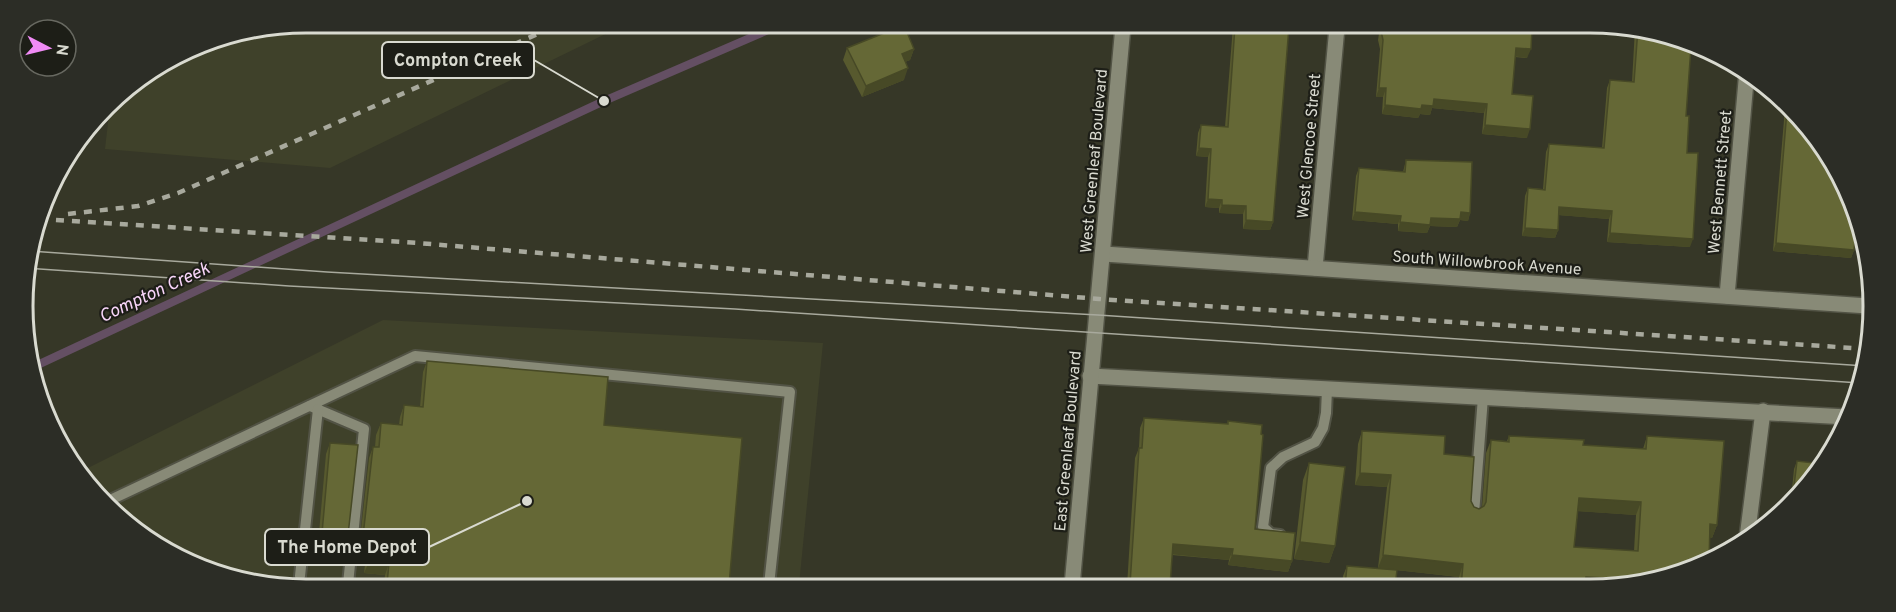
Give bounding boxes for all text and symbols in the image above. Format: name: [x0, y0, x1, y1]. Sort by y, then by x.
north arrow: [18, 18, 78, 78]
callout: Compton Creek: [382, 42, 534, 78]
text: N: [50, 43, 72, 57]
text: Compton Creek: [394, 50, 522, 73]
street label: West Greenleaf Boulevard: [1077, 68, 1113, 254]
street label: West Glencoe Street: [1294, 73, 1326, 220]
street label: West Bennett Street: [1705, 109, 1737, 255]
street label: South Willowbrook Avenue: [1392, 247, 1582, 281]
water label: Compton Creek: [96, 257, 214, 329]
street label: East Greenleaf Boulevard: [1051, 350, 1087, 532]
callout: The Home Depot: [265, 529, 429, 565]
text: The Home Depot: [277, 537, 417, 560]

